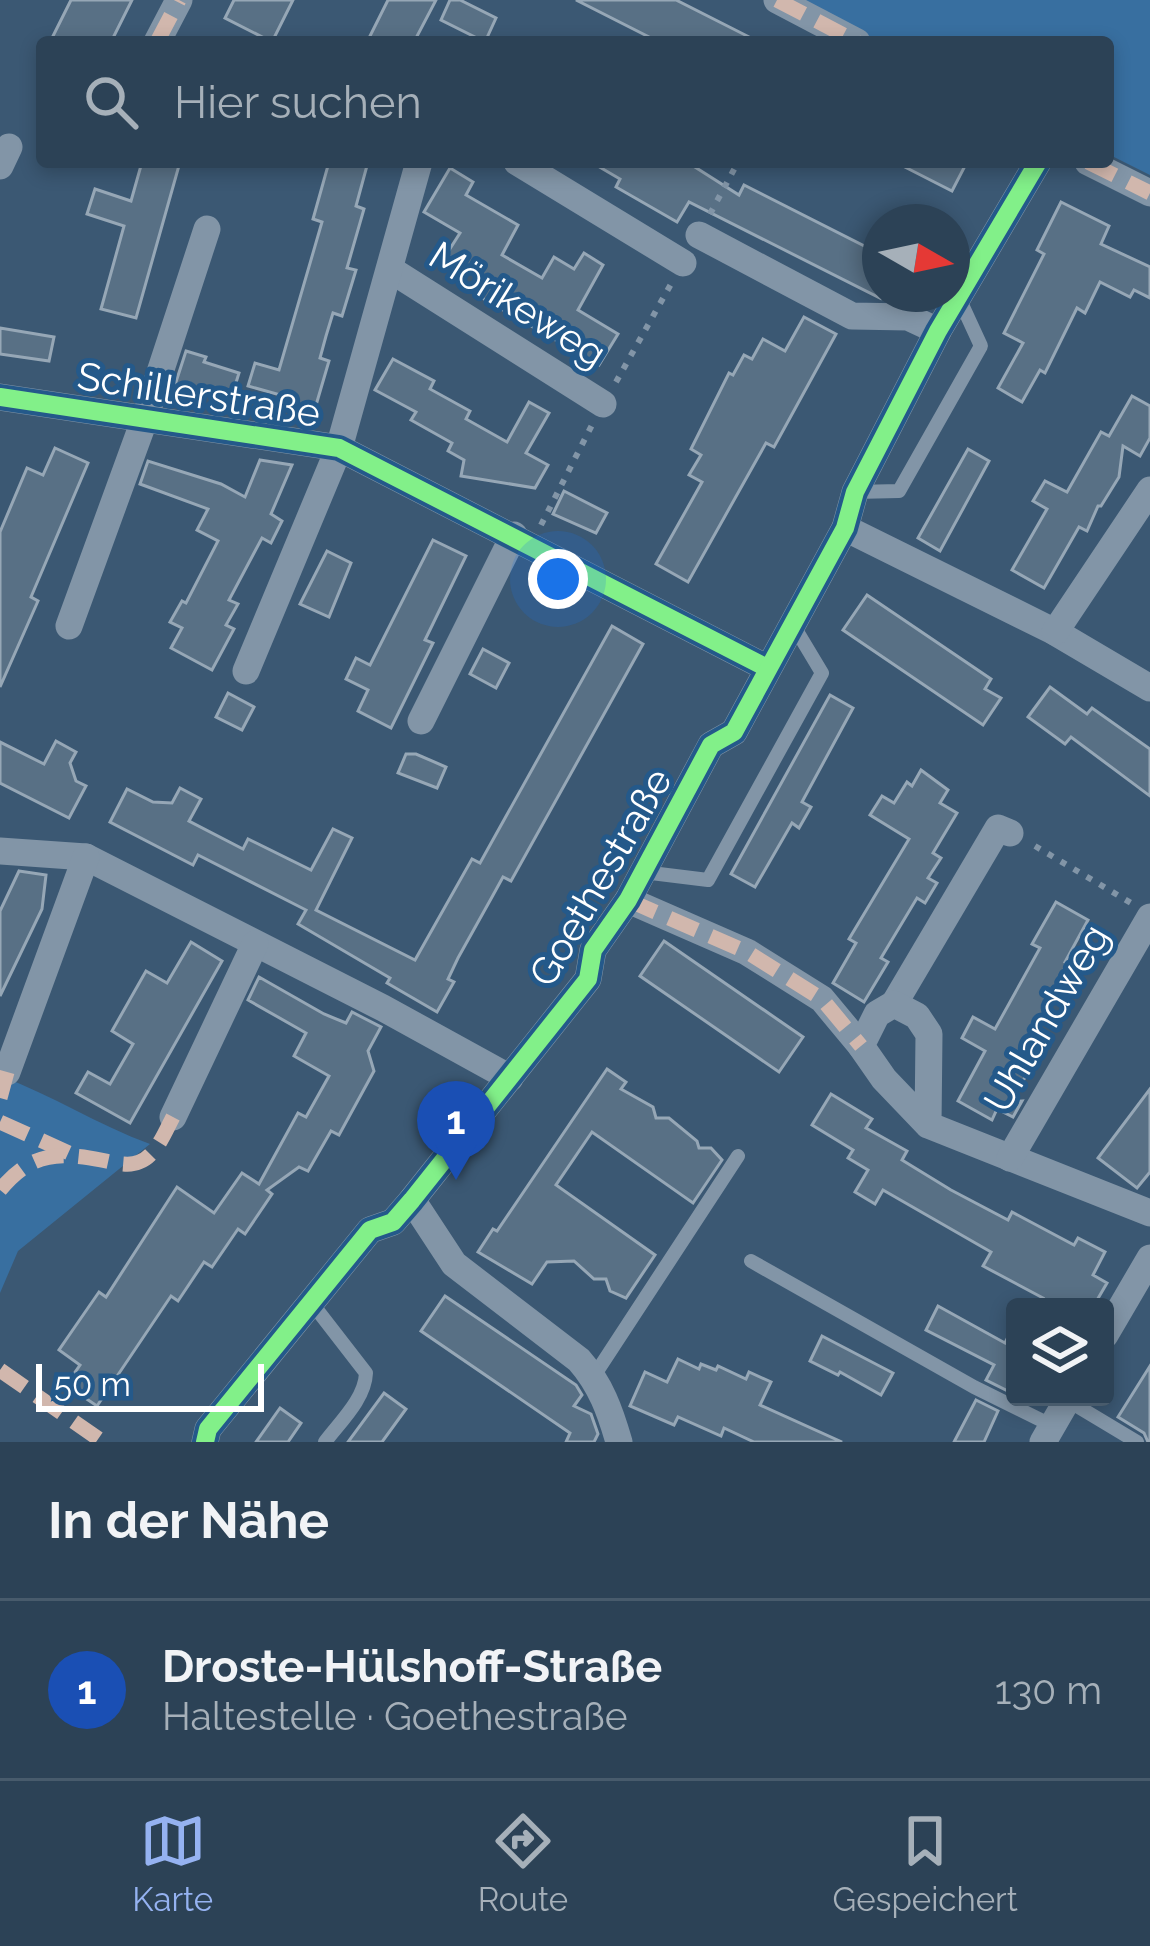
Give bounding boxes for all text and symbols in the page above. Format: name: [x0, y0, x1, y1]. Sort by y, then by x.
search box: [36, 36, 1114, 168]
icon: search: [78, 69, 144, 135]
text: Hier suchen: [174, 76, 422, 129]
north arrow: [862, 204, 970, 312]
street label: Mörikeweg: [421, 232, 615, 376]
street label: Schillerstraße: [74, 352, 324, 436]
your location: [528, 549, 588, 609]
street label: Goethestraße: [519, 760, 681, 994]
street label: Uhlandweg: [974, 916, 1118, 1120]
pin: 1: [417, 1081, 495, 1180]
map controls: [1006, 1298, 1114, 1406]
button: layers: [1006, 1298, 1114, 1406]
scale bar: [36, 1358, 264, 1411]
text: 50 m: [54, 1365, 131, 1404]
text: In der Nähe: [48, 1490, 329, 1550]
text: Droste-Hülshoff-Straße: [162, 1640, 662, 1693]
text: 1: [77, 1667, 97, 1713]
text: 130 m: [995, 1667, 1102, 1713]
text: Haltestelle · Goethestraße: [162, 1693, 628, 1739]
tab: Karte: [132, 1808, 213, 1919]
tab: Route: [478, 1808, 568, 1919]
tab: Gespeichert: [833, 1808, 1018, 1919]

